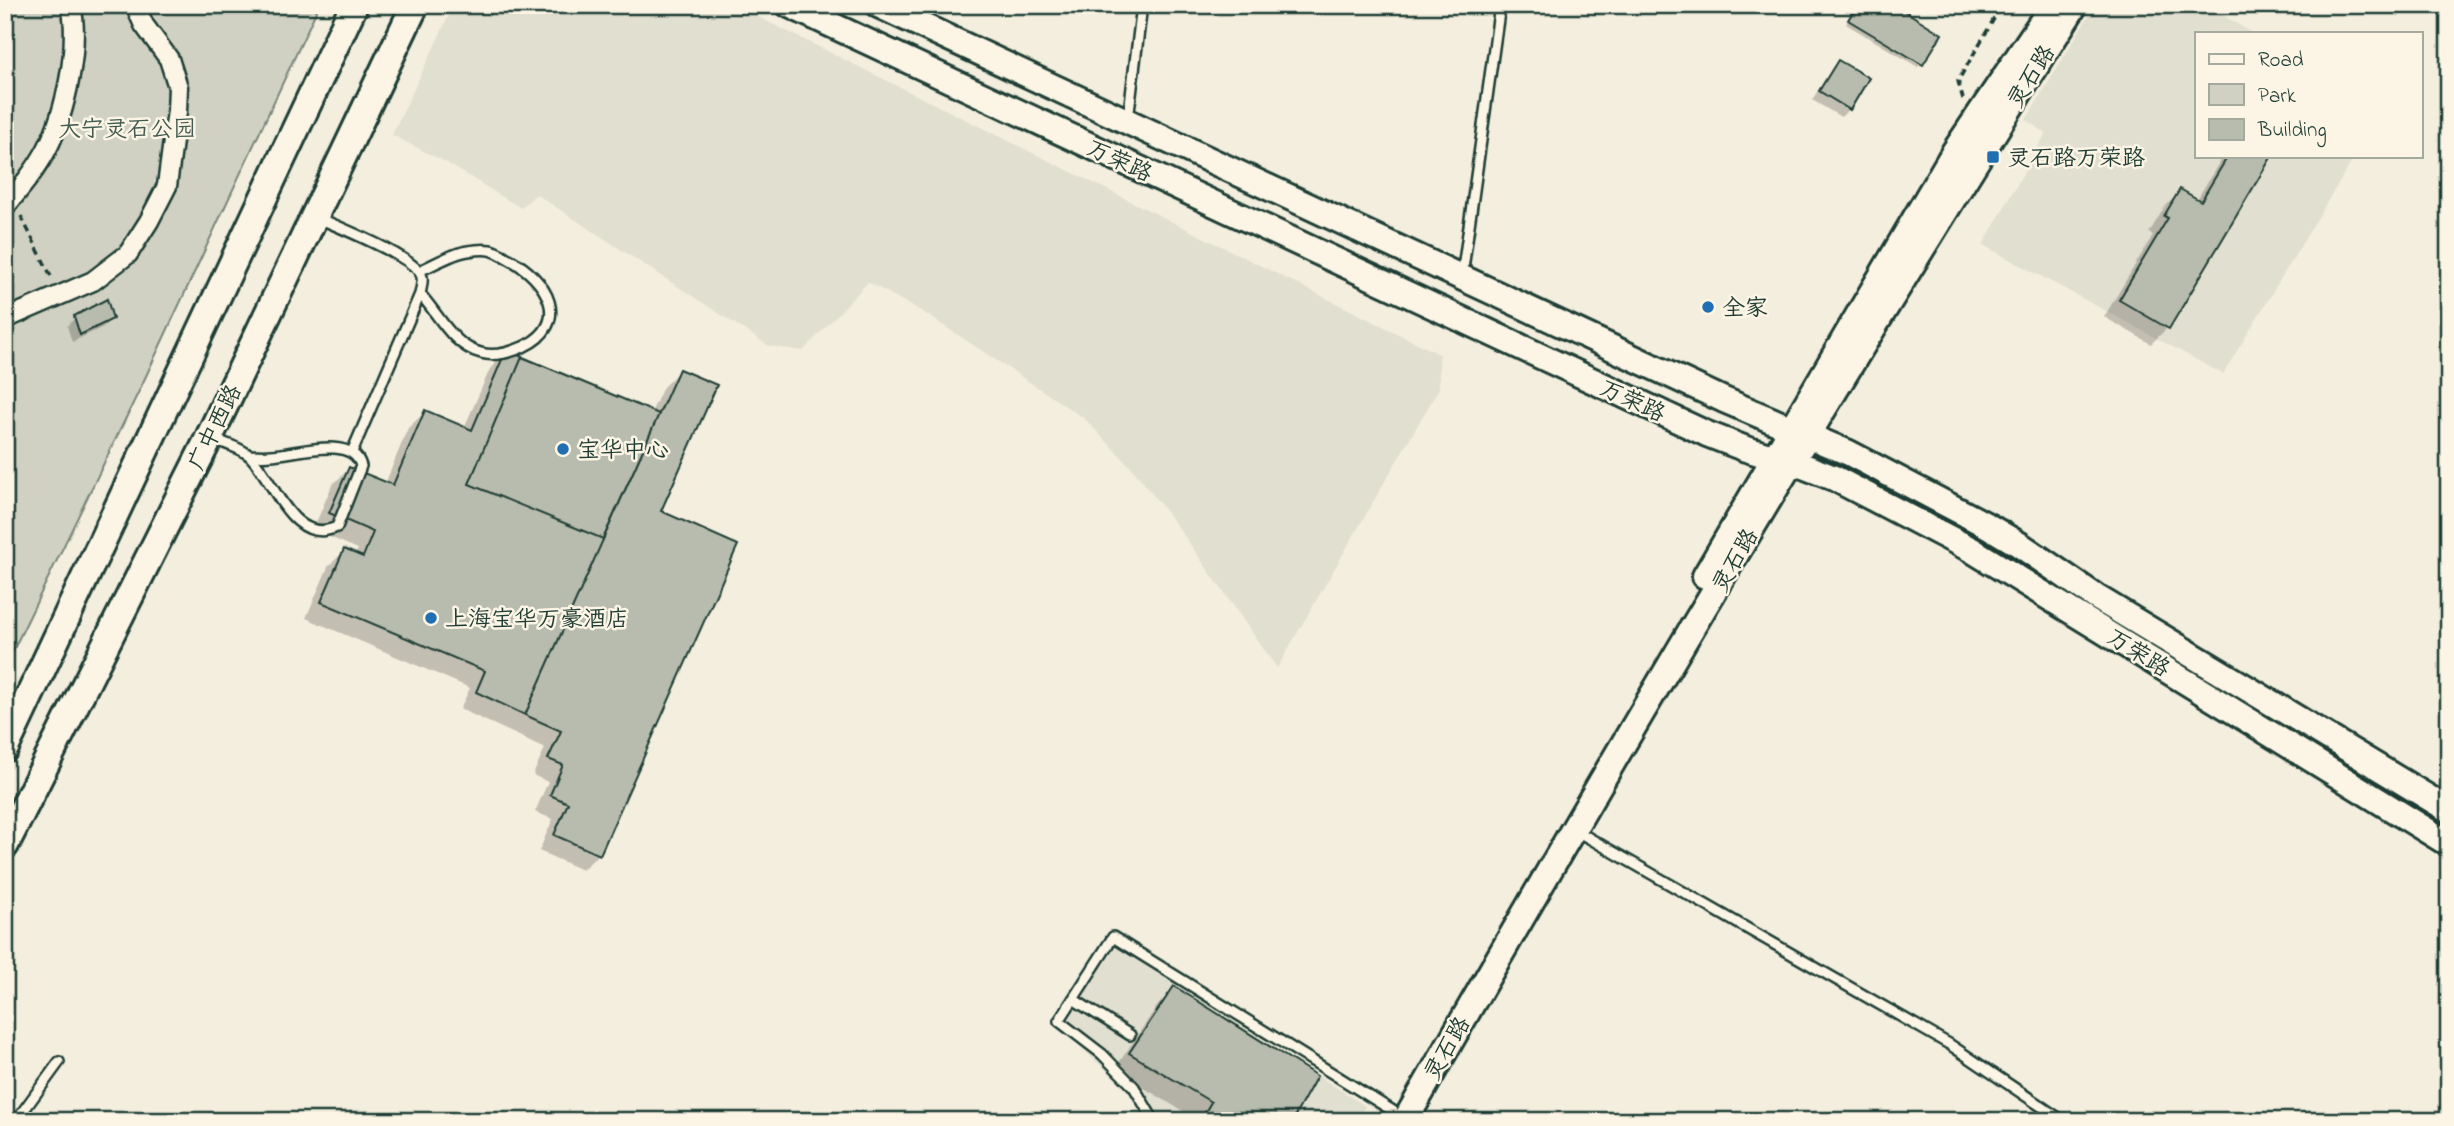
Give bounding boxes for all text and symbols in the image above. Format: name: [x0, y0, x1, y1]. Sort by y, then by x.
legend: [2195, 32, 2422, 158]
street label: 灵石路: [2000, 39, 2064, 115]
text: Road: [2258, 46, 2304, 76]
text: Park: [2258, 82, 2297, 112]
park label: 大宁灵石公园: [58, 114, 196, 147]
text: Building: [2257, 116, 2327, 148]
street label: 万荣路: [1081, 133, 1157, 192]
place label: 灵石路万荣路: [2007, 143, 2145, 176]
marker: 灵石路万荣路: [1985, 149, 2001, 165]
place label: 全家: [1722, 293, 1768, 326]
marker: 全家: [1700, 299, 1716, 315]
street label: 万荣路: [1594, 373, 1670, 432]
street label: 广中西路: [181, 380, 251, 477]
place label: 宝华中心: [577, 435, 669, 468]
marker: 宝华中心: [555, 441, 571, 457]
street label: 灵石路: [1705, 523, 1768, 599]
place label: 上海宝华万豪酒店: [445, 604, 629, 637]
marker: 上海宝华万豪酒店: [423, 610, 439, 626]
street label: 万荣路: [2100, 622, 2176, 686]
street label: 灵石路: [1417, 1011, 1480, 1087]

